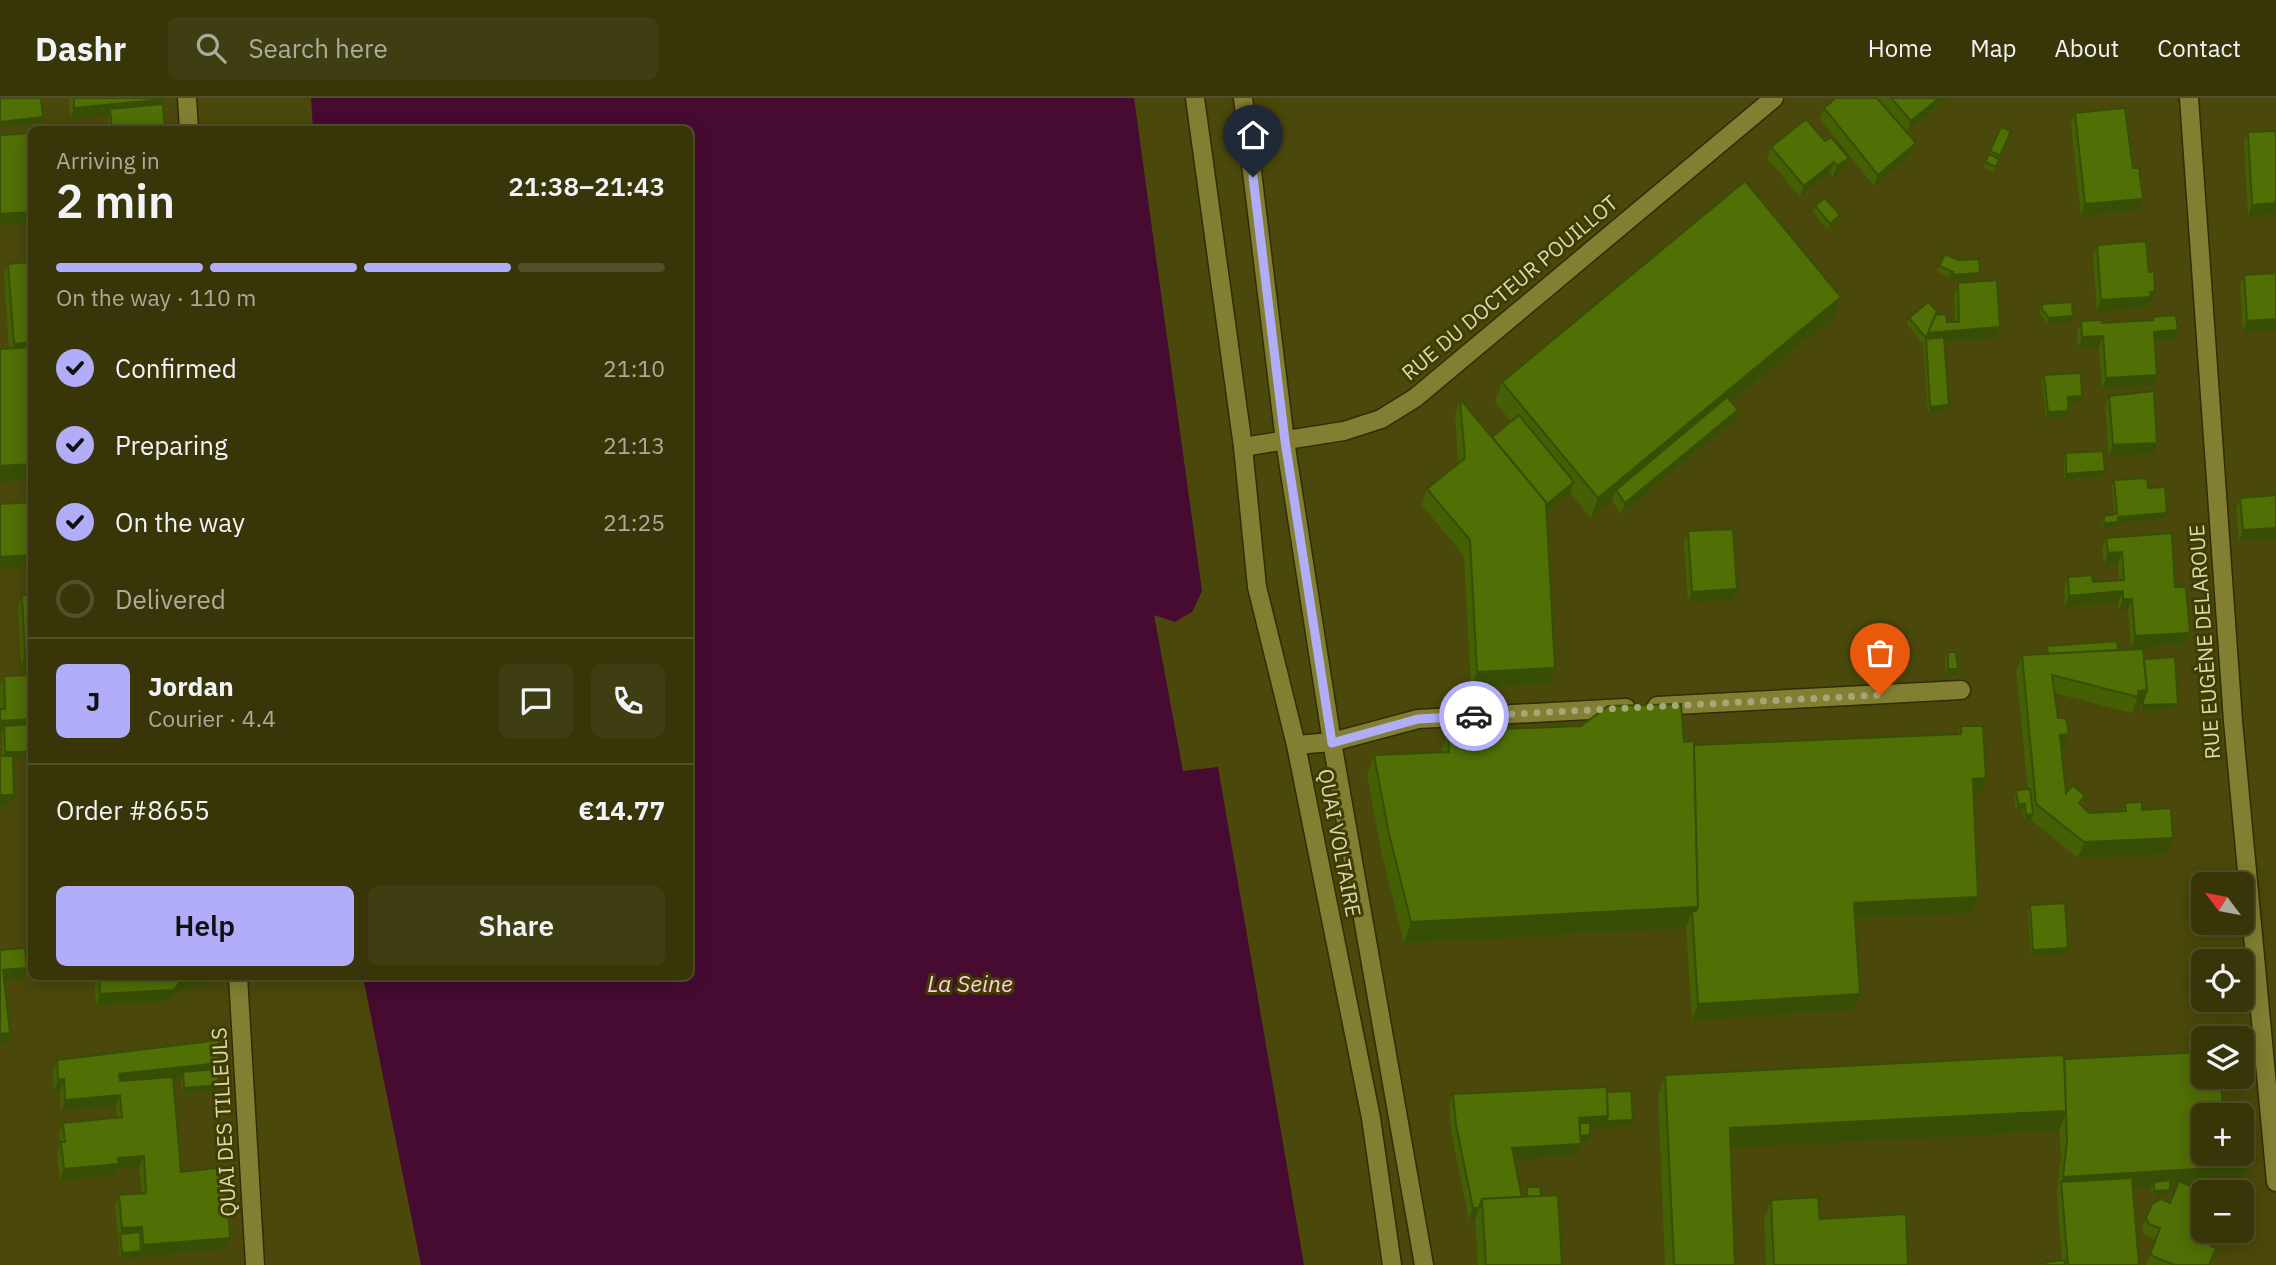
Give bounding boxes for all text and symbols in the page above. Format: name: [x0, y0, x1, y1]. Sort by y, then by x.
search box: [168, 17, 658, 80]
text: Dashr: [35, 27, 126, 70]
icon: search: [192, 29, 230, 67]
text: Search here: [248, 31, 388, 65]
text: Home: [1868, 32, 1932, 64]
text: Map: [1970, 32, 2016, 64]
text: About: [2054, 32, 2119, 64]
text: Contact: [2157, 32, 2241, 64]
pin: [1223, 105, 1283, 177]
icon: home: [1234, 116, 1272, 154]
text: Arriving in: [56, 145, 160, 175]
text: 21:38–21:43: [508, 169, 665, 203]
text: 2 min: [56, 171, 175, 231]
street label: RUE DU DOCTEUR POUILLOT: [1395, 188, 1623, 386]
text: On the way · 110 m: [56, 282, 256, 312]
icon: check: [56, 349, 94, 387]
text: Confirmed: [115, 351, 237, 385]
text: 21:10: [603, 353, 665, 383]
icon: check: [56, 426, 94, 464]
text: Preparing: [115, 428, 228, 462]
text: 21:13: [603, 430, 665, 460]
icon: check: [56, 503, 94, 541]
text: On the way: [115, 505, 245, 539]
text: 21:25: [603, 507, 665, 537]
street label: RUE EUGÈNE DELAROUE: [2182, 524, 2226, 760]
text: Delivered: [115, 582, 226, 616]
pin: [1850, 623, 1910, 695]
icon: bag: [1861, 634, 1899, 672]
button: chat: [499, 664, 573, 738]
button: phone: [591, 664, 665, 738]
text: Jordan: [148, 669, 234, 703]
courier: [1439, 681, 1509, 751]
text: J: [86, 684, 100, 718]
icon: car: [1455, 697, 1493, 735]
text: Courier · 4.4: [148, 703, 276, 733]
street label: QUAI VOLTAIRE: [1312, 766, 1368, 919]
text: Order #8655: [56, 793, 210, 827]
text: €14.77: [578, 793, 665, 827]
north arrow: [2191, 872, 2254, 934]
map controls: [2191, 872, 2254, 1243]
button: Help: [56, 886, 354, 966]
button: Share: [368, 886, 665, 966]
button: locate: [2191, 949, 2254, 1012]
water label: La Seine: [927, 968, 1013, 998]
button: layers: [2191, 1026, 2254, 1089]
street label: QUAI DES TILLEULS: [204, 1027, 242, 1217]
button: +: [2191, 1103, 2254, 1166]
button: −: [2191, 1180, 2254, 1243]

